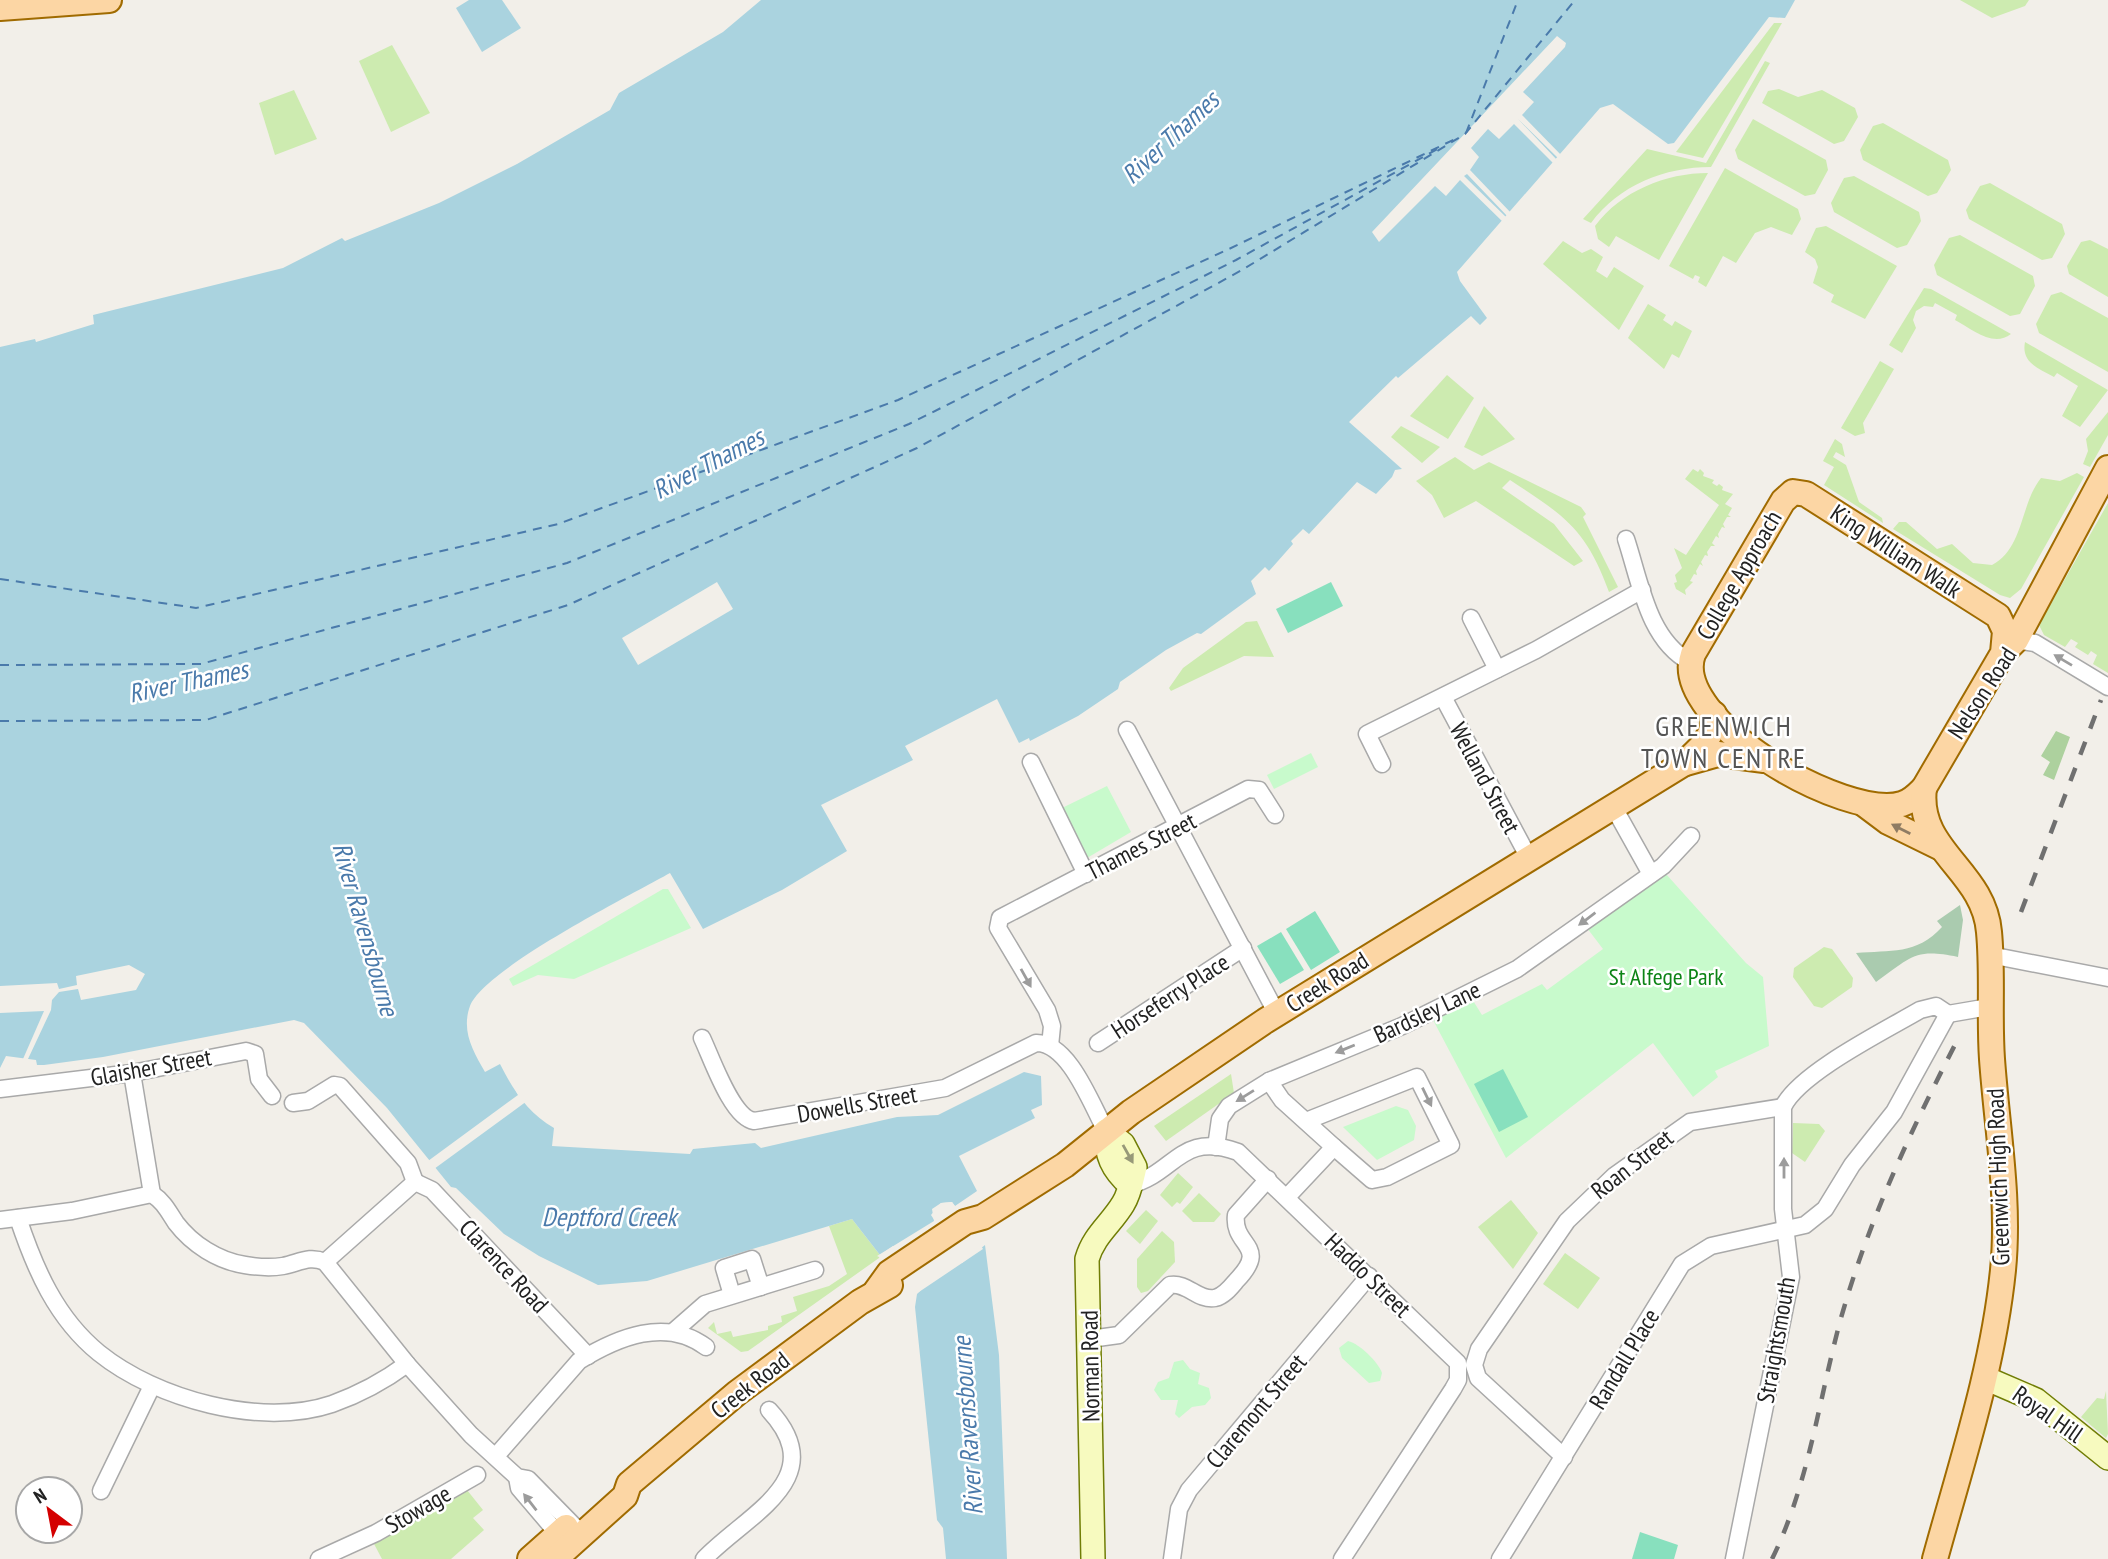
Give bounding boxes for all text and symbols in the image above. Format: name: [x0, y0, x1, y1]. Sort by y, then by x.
water label: River Thames: [1115, 82, 1227, 190]
water label: River Thames: [647, 419, 771, 506]
street label: King William Walk: [1825, 497, 1968, 605]
street label: College Approach: [1690, 505, 1788, 645]
street label: Nelson Road: [1941, 641, 2023, 745]
water label: River Thames: [125, 652, 253, 710]
one-way arrow: [2054, 654, 2073, 666]
district label: GREENWICH TOWN CENTRE: [1641, 707, 1807, 776]
street label: Welland Street: [1443, 717, 1527, 839]
street label: Thames Street: [1081, 805, 1202, 887]
one-way arrow: [1891, 823, 1911, 834]
water label: River Ravensbourne: [326, 839, 407, 1022]
one-way arrow: [1578, 912, 1596, 926]
street label: Creek Road: [1280, 945, 1374, 1019]
street label: Horseferry Place: [1105, 946, 1235, 1046]
park label: St Alfege Park: [1609, 961, 1724, 992]
one-way arrow: [1020, 968, 1032, 987]
street label: Bardsley Lane: [1369, 974, 1485, 1050]
street label: Glaisher Street: [88, 1041, 214, 1093]
one-way arrow: [1334, 1044, 1355, 1055]
street label: Dowells Street: [795, 1078, 920, 1130]
one-way arrow: [1421, 1087, 1432, 1107]
street label: Greenwich High Road: [1979, 1088, 2017, 1266]
one-way arrow: [1235, 1089, 1254, 1102]
street label: Roan Street: [1585, 1122, 1680, 1206]
one-way arrow: [1122, 1145, 1134, 1165]
one-way arrow: [1778, 1156, 1790, 1178]
water label: Deptford Creek: [542, 1200, 679, 1233]
street label: Clarence Road: [453, 1213, 555, 1319]
street label: Haddo Street: [1318, 1226, 1418, 1324]
street label: Straightsmouth: [1750, 1275, 1802, 1405]
street label: Randall Place: [1582, 1303, 1666, 1415]
street label: Norman Road: [1074, 1310, 1106, 1422]
water label: River Ravensbourne: [944, 1334, 990, 1516]
street label: Creek Road: [704, 1345, 796, 1425]
street label: Claremont Street: [1199, 1347, 1313, 1475]
street label: Royal Hill: [2007, 1379, 2090, 1450]
north arrow: [14, 1475, 84, 1545]
street label: Stowage: [380, 1478, 456, 1540]
text: N: [29, 1483, 51, 1508]
one-way arrow: [522, 1494, 537, 1512]

